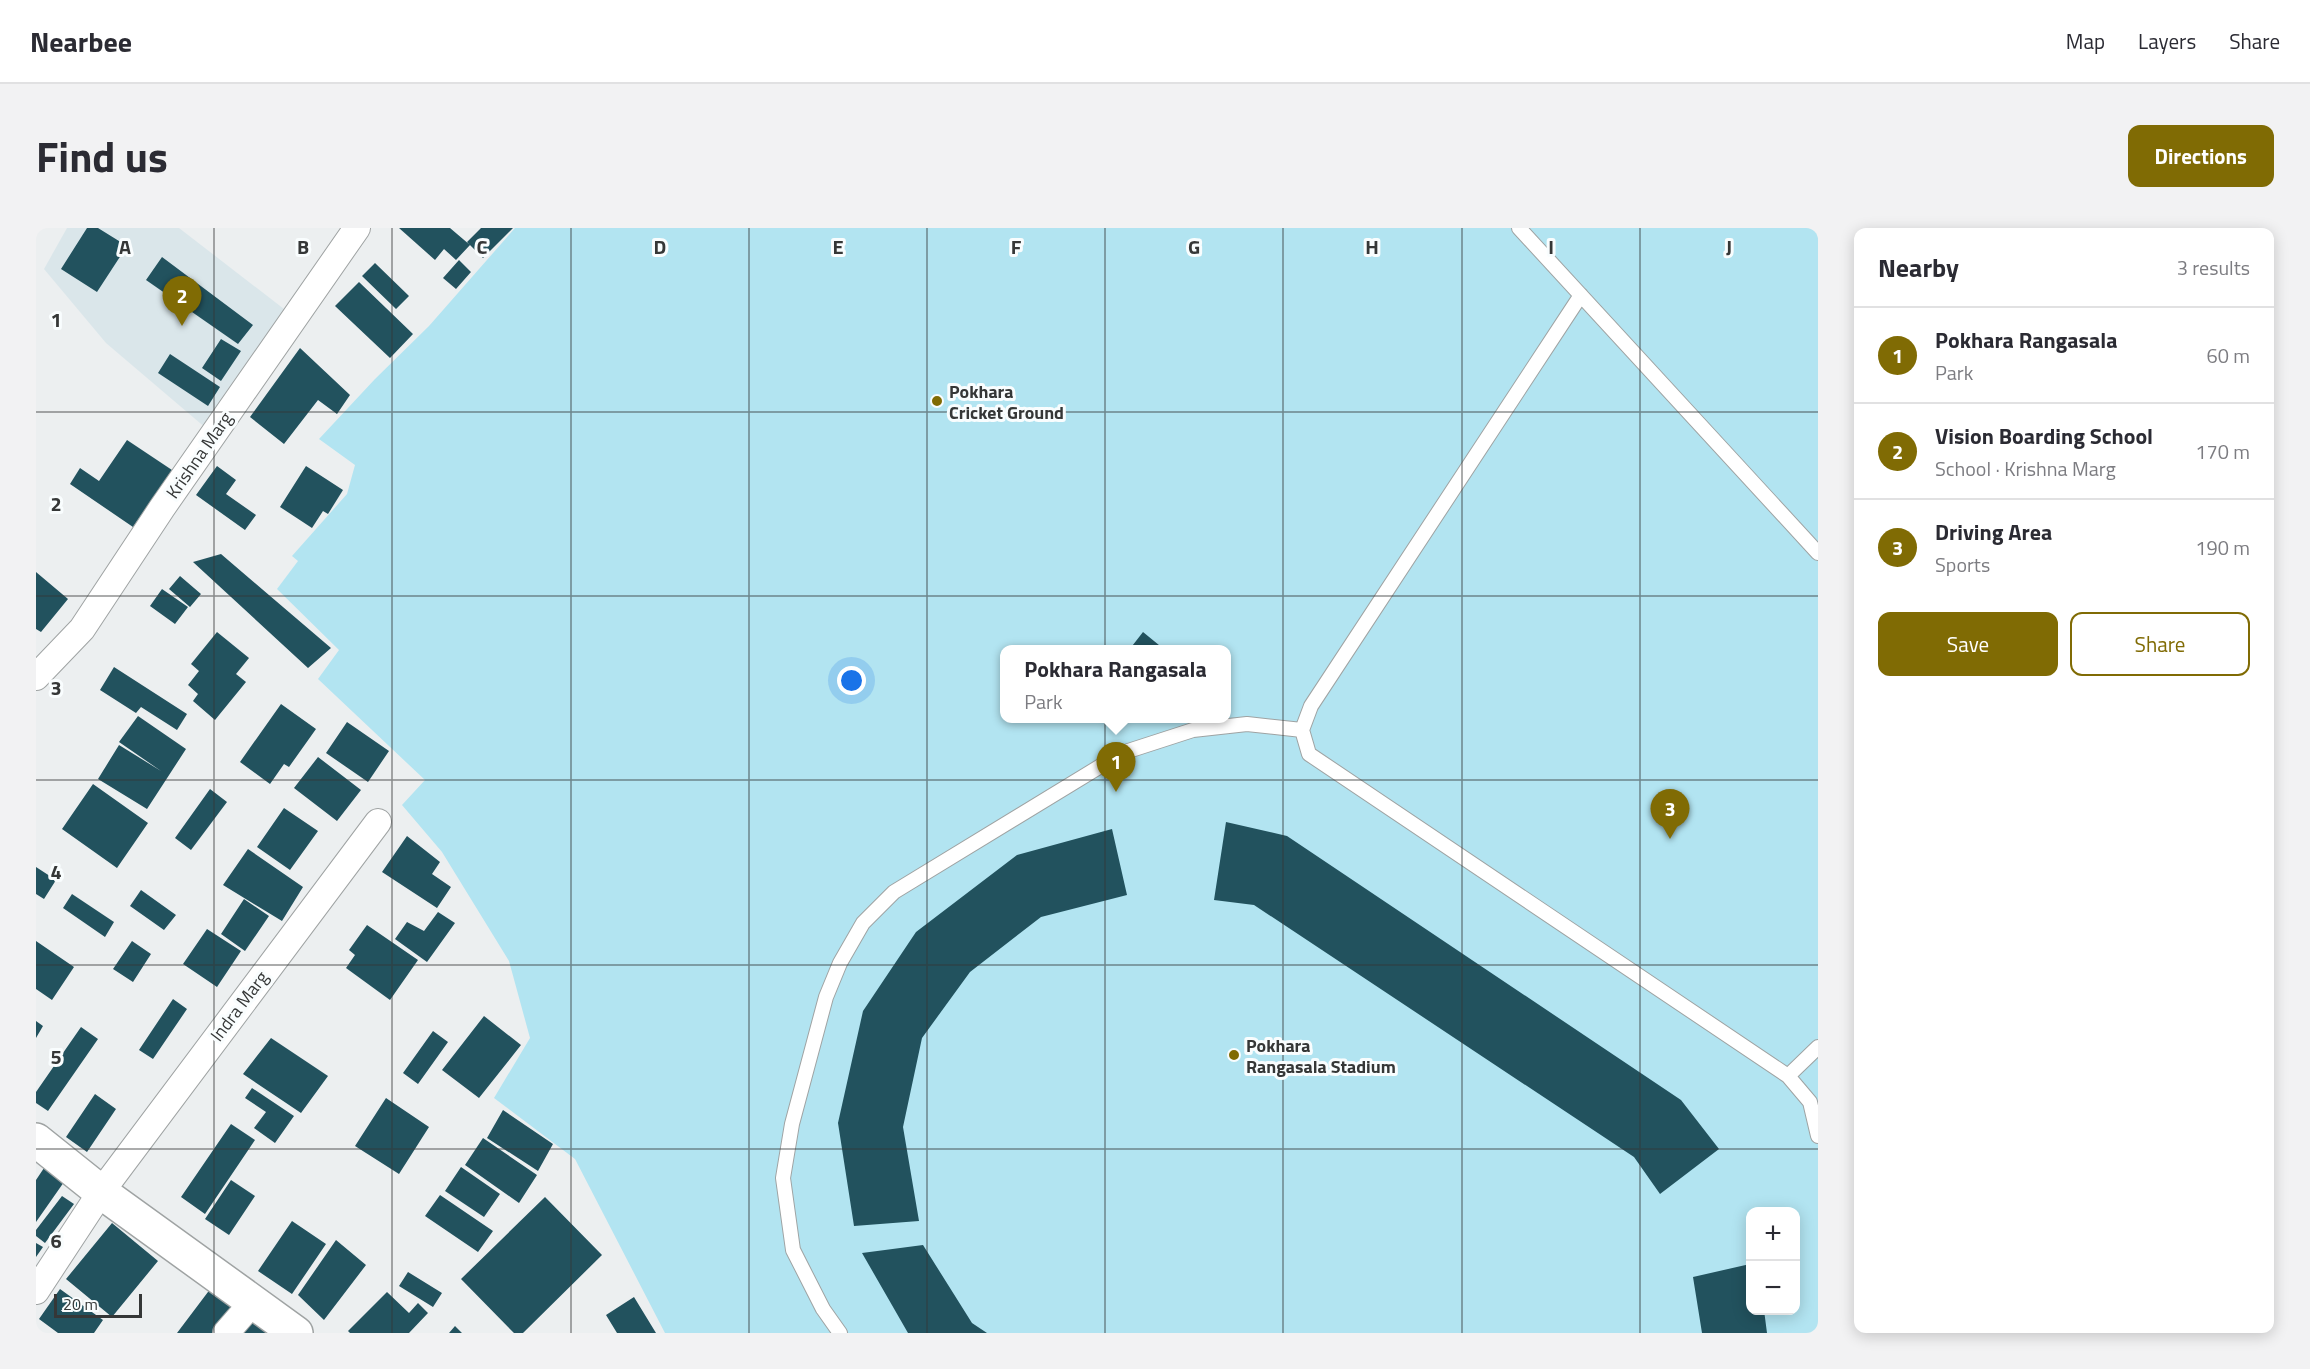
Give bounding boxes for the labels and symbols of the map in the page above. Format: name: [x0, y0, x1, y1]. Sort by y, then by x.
text: A: [119, 231, 131, 262]
text: B: [297, 231, 309, 262]
text: C: [477, 231, 488, 262]
text: D: [654, 231, 666, 262]
text: E: [832, 231, 844, 262]
text: F: [1011, 231, 1022, 262]
text: G: [1188, 231, 1200, 262]
text: H: [1365, 231, 1379, 262]
text: I: [1548, 231, 1554, 262]
text: J: [1726, 231, 1732, 262]
pin: 2: [162, 276, 202, 326]
text: 1: [50, 304, 62, 335]
place label: Pokhara Cricket Ground: [949, 378, 1064, 426]
marker: Pokhara Cricket Ground: [930, 394, 944, 408]
street label: Krishna Marg: [159, 406, 239, 504]
text: 2: [50, 488, 62, 519]
your location: [837, 666, 866, 695]
text: 3: [50, 672, 62, 703]
pin: 1: [1096, 742, 1136, 792]
pin: 3: [1650, 790, 1690, 839]
text: 4: [50, 856, 62, 887]
street label: Indra Marg: [203, 965, 275, 1047]
place label: Pokhara Rangasala Stadium: [1246, 1032, 1396, 1080]
text: 5: [50, 1041, 62, 1072]
marker: Pokhara Rangasala Stadium: [1227, 1048, 1241, 1062]
text: 6: [50, 1225, 62, 1256]
scale bar: [54, 1291, 142, 1318]

